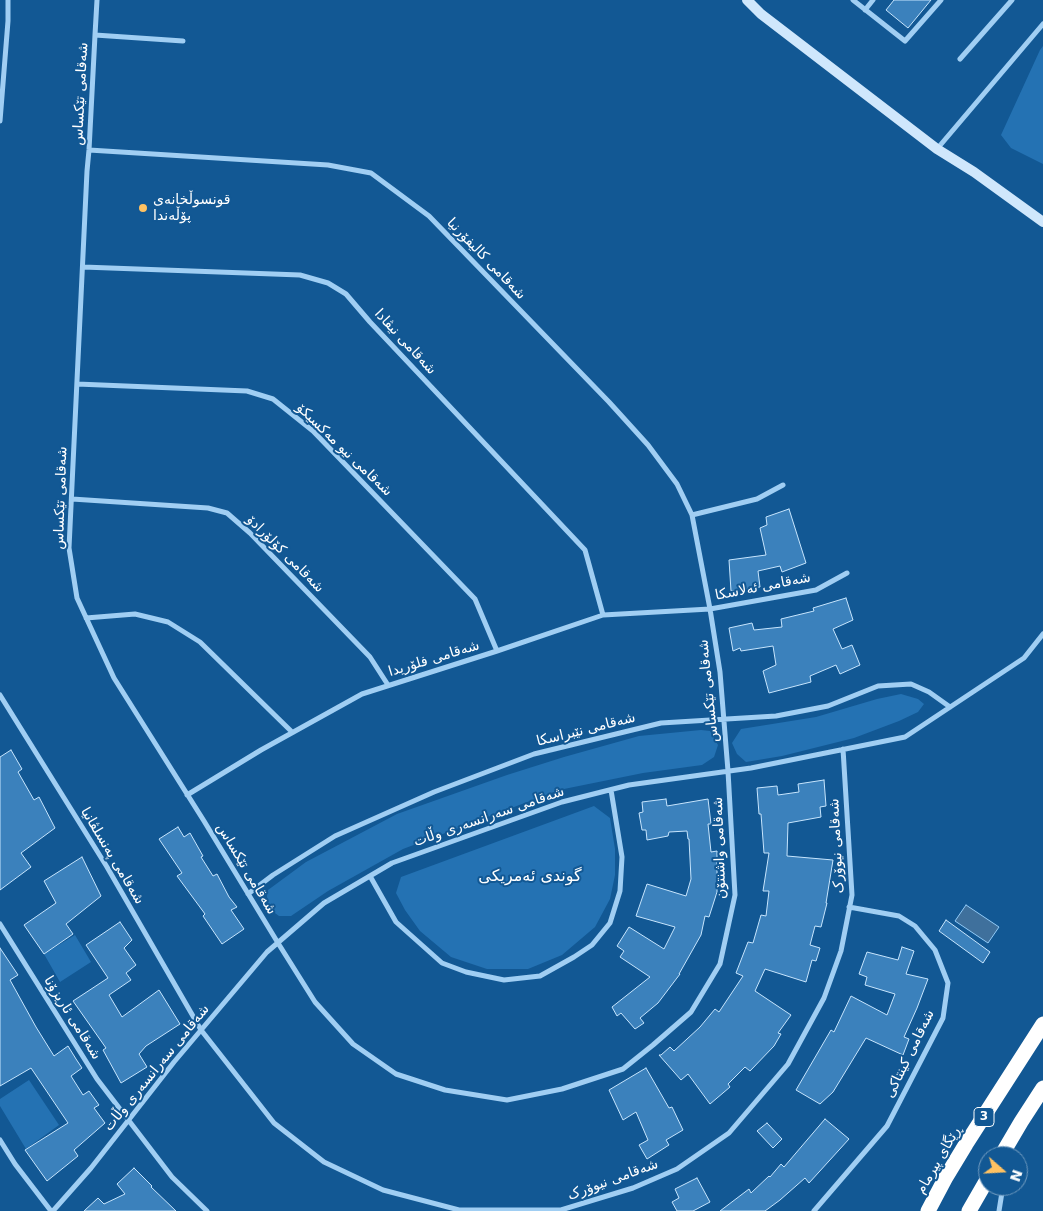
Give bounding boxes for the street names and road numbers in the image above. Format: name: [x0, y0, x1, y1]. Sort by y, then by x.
street label: شەقامی تێکساس: [70, 42, 92, 146]
street label: شەقامی کالیفۆرنیا: [443, 215, 529, 303]
street label: شەقامی نیڤادا: [370, 306, 440, 378]
street label: شەقامی نیو مەکسیکۆ: [292, 400, 396, 500]
street label: شەقامی تێکساس: [51, 446, 71, 550]
street label: شەقامی کۆلۆرادۆ: [243, 512, 327, 596]
street label: شەقامی ئەلاسکا: [714, 570, 812, 604]
street label: شەقامی فلۆریدا: [386, 637, 482, 681]
street label: شەقامی تێکساس: [695, 639, 723, 743]
street label: شەقامی نێبراسکا: [535, 710, 637, 750]
street label: شەقامی سەرانسەری وڵات: [411, 783, 567, 851]
street label: شەقامی واشنتۆن: [710, 797, 730, 899]
street label: شەقامی نیوۆرک: [826, 798, 848, 894]
street label: شەقامی پەنسلڤانیا: [76, 805, 148, 907]
street label: شەقامی تێکساس: [212, 820, 280, 918]
street label: شەقامی ئاریزۆنا: [40, 973, 104, 1063]
street label: شەقامی سەرانسەری وڵات: [101, 1001, 213, 1135]
street label: شەقامی کینتاکی: [881, 1007, 939, 1101]
road number: 3: [974, 1108, 994, 1126]
street label: ڕێگای پیرمام: [913, 1123, 965, 1197]
street label: شەقامی نیوۆرک: [565, 1156, 661, 1204]

